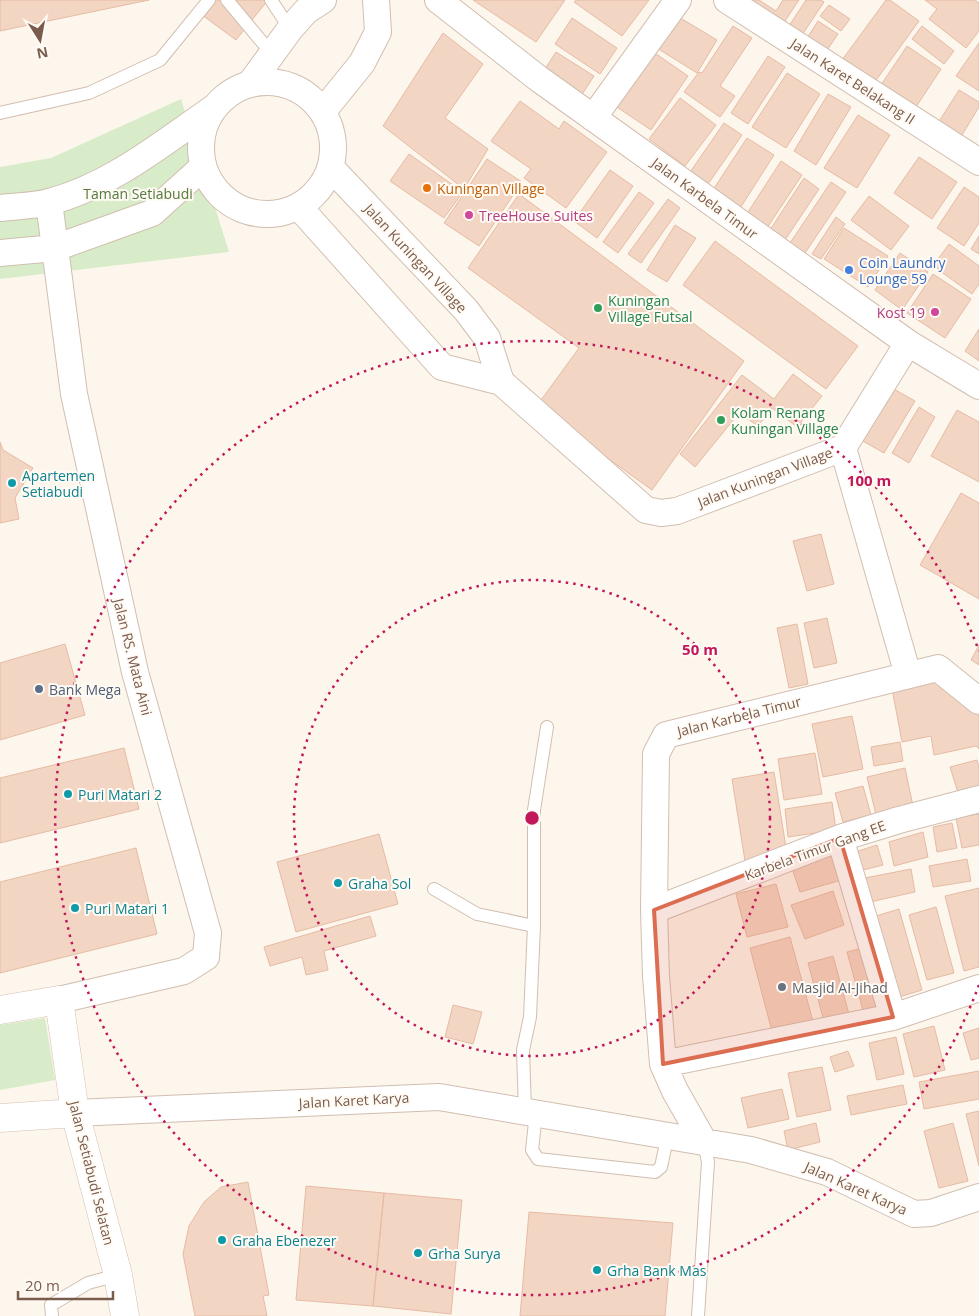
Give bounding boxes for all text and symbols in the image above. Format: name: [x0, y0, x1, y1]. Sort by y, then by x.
north arrow: [15, 15, 65, 65]
street label: Jalan Karet Belakang II: [785, 33, 919, 128]
text: N: [35, 43, 50, 64]
street label: Jalan Karbela Timur: [646, 152, 762, 243]
place label: Kuningan Village: [437, 179, 545, 198]
marker: Kuningan Village: [421, 182, 433, 194]
park label: Taman Setiabudi: [83, 184, 193, 203]
street label: Jalan Kuningan Village: [359, 198, 472, 317]
place label: TreeHouse Suites: [479, 206, 593, 225]
marker: TreeHouse Suites: [463, 209, 475, 221]
place label: Coin Laundry Lounge 59: [859, 253, 947, 288]
marker: Coin Laundry Lounge 59: [843, 264, 855, 276]
place label: Kuningan Village Futsal: [608, 291, 693, 326]
marker: Kuningan Village Futsal: [592, 302, 604, 314]
place label: Kost 19: [877, 303, 925, 322]
marker: Kost 19: [929, 306, 941, 318]
place label: Kolam Renang Kuningan Village: [731, 403, 839, 438]
marker: Kolam Renang Kuningan Village: [715, 414, 727, 426]
street label: Jalan Kuningan Village: [693, 443, 835, 512]
place label: Apartemen Setiabudi: [22, 466, 95, 501]
text: 100 m: [847, 470, 891, 490]
marker: Apartemen Setiabudi: [6, 477, 18, 489]
street label: Jalan RS. Mata Aini: [109, 595, 157, 718]
text: 50 m: [682, 639, 718, 659]
place label: Bank Mega: [49, 680, 121, 699]
marker: Bank Mega: [33, 683, 45, 695]
street label: Jalan Karbela Timur: [673, 691, 803, 741]
place label: Puri Matari 2: [78, 785, 162, 804]
marker: Puri Matari 2: [62, 788, 74, 800]
centre of rings: [523, 809, 541, 827]
street label: Karbela Timur Gang EE: [742, 816, 888, 884]
place label: Graha Sol: [348, 874, 411, 893]
marker: Graha Sol: [332, 877, 344, 889]
place label: Puri Matari 1: [85, 899, 169, 918]
marker: Puri Matari 1: [69, 902, 81, 914]
place label: Masjid AI-Jihad: [792, 978, 888, 997]
marker: Masjid AI-Jihad: [776, 981, 788, 993]
street label: Jalan Karet Karya: [296, 1088, 410, 1112]
street label: Jalan Setiabudi Selatan: [64, 1097, 119, 1247]
street label: Jalan Karet Karya: [800, 1156, 910, 1219]
place label: Graha Ebenezer: [232, 1231, 337, 1250]
marker: Graha Ebenezer: [216, 1234, 228, 1246]
place label: Grha Surya: [428, 1244, 501, 1263]
marker: Grha Surya: [412, 1247, 424, 1259]
place label: Grha Bank Mas: [607, 1261, 707, 1280]
marker: Grha Bank Mas: [591, 1264, 603, 1276]
scale bar: [18, 1268, 112, 1300]
text: 20 m: [25, 1275, 60, 1295]

